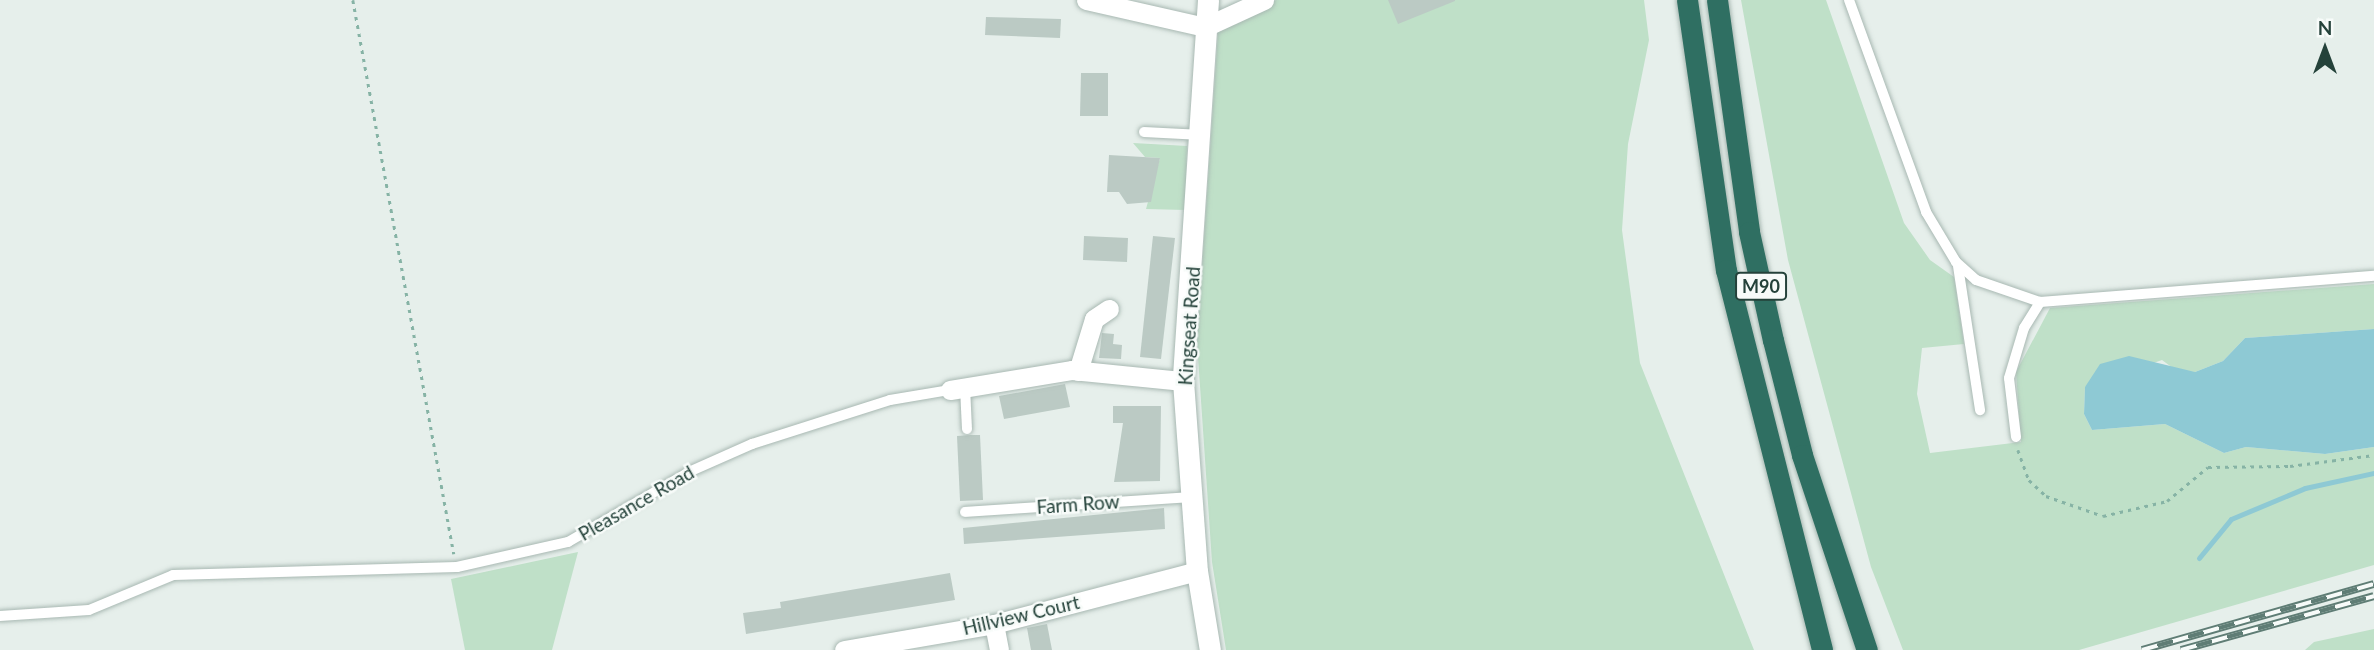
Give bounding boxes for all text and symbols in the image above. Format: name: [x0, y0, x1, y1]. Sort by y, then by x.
north arrow: [2290, 14, 2360, 84]
text: N: [2318, 16, 2332, 39]
street label: Kingseat Road: [1173, 266, 1205, 386]
road number: M90: [1735, 272, 1787, 300]
street label: Pleasance Road: [574, 461, 698, 545]
street label: Farm Row: [1036, 490, 1120, 518]
street label: Hillview Court: [960, 590, 1082, 640]

